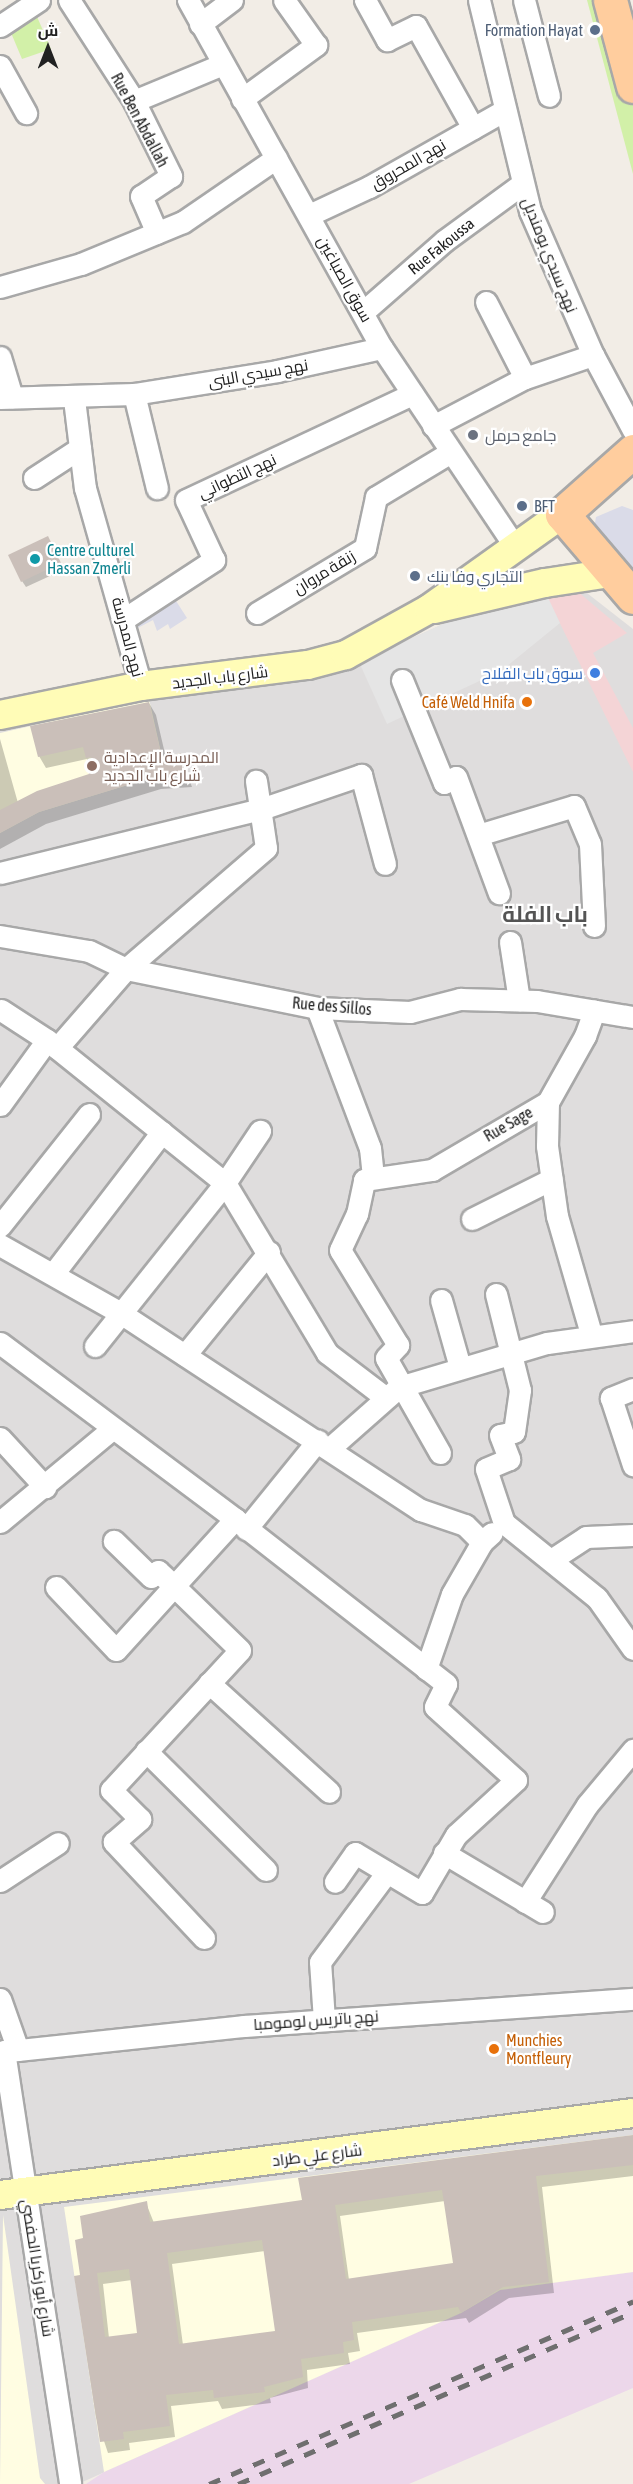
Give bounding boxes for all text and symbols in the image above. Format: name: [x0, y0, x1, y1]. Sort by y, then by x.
north arrow: [18, 18, 78, 78]
place label: Formation Hayat: [485, 20, 583, 40]
text: ش: [38, 21, 58, 39]
marker: Formation Hayat: [588, 23, 602, 37]
street label: Rue Ben Abdallah: [107, 70, 173, 170]
street label: نهج المحروق: [367, 135, 449, 193]
street label: نهج سيدي بومنديل: [518, 195, 582, 315]
street label: Rue Fakoussa: [404, 214, 478, 278]
street label: سوق الصباغين: [313, 233, 377, 325]
street label: نهج سيدي البنى: [206, 355, 310, 391]
place label: جامع حرمل: [485, 425, 556, 445]
marker: جامع حرمل: [466, 428, 480, 442]
street label: نهج التطواني: [195, 449, 279, 503]
place label: BFT: [534, 496, 555, 516]
marker: BFT: [515, 499, 529, 513]
place label: Centre culturel Hassan Zmerli: [47, 540, 134, 578]
street label: زنقة مروان: [290, 546, 358, 598]
marker: Centre culturel Hassan Zmerli: [28, 552, 42, 566]
place label: التجاري وفا بنك: [427, 566, 523, 586]
marker: التجاري وفا بنك: [408, 569, 422, 583]
street label: نهج المدرسة: [108, 595, 148, 679]
street label: شارع باب الجديد: [171, 662, 269, 692]
place label: سوق باب الفلاح: [482, 663, 583, 683]
marker: سوق باب الفلاح: [588, 666, 602, 680]
place label: Café Weld Hnifa: [422, 692, 515, 712]
marker: Café Weld Hnifa: [520, 695, 534, 709]
place label: المدرسة الإعدادية شارع باب الجديد: [104, 747, 219, 785]
marker: المدرسة الإعدادية شارع باب الجديد: [85, 759, 99, 773]
district label: باب الفلة: [502, 902, 588, 928]
street label: Rue des Sillos: [291, 993, 373, 1019]
street label: Rue Sage: [480, 1102, 536, 1146]
street label: نهج باتريس لومومبا: [253, 2006, 379, 2034]
place label: Munchies Montfleury: [506, 2030, 571, 2068]
marker: Munchies Montfleury: [487, 2042, 501, 2056]
street label: شارع علي طراد: [271, 2140, 363, 2170]
street label: شارع أبو زكريا الحفصي: [18, 2198, 58, 2338]

